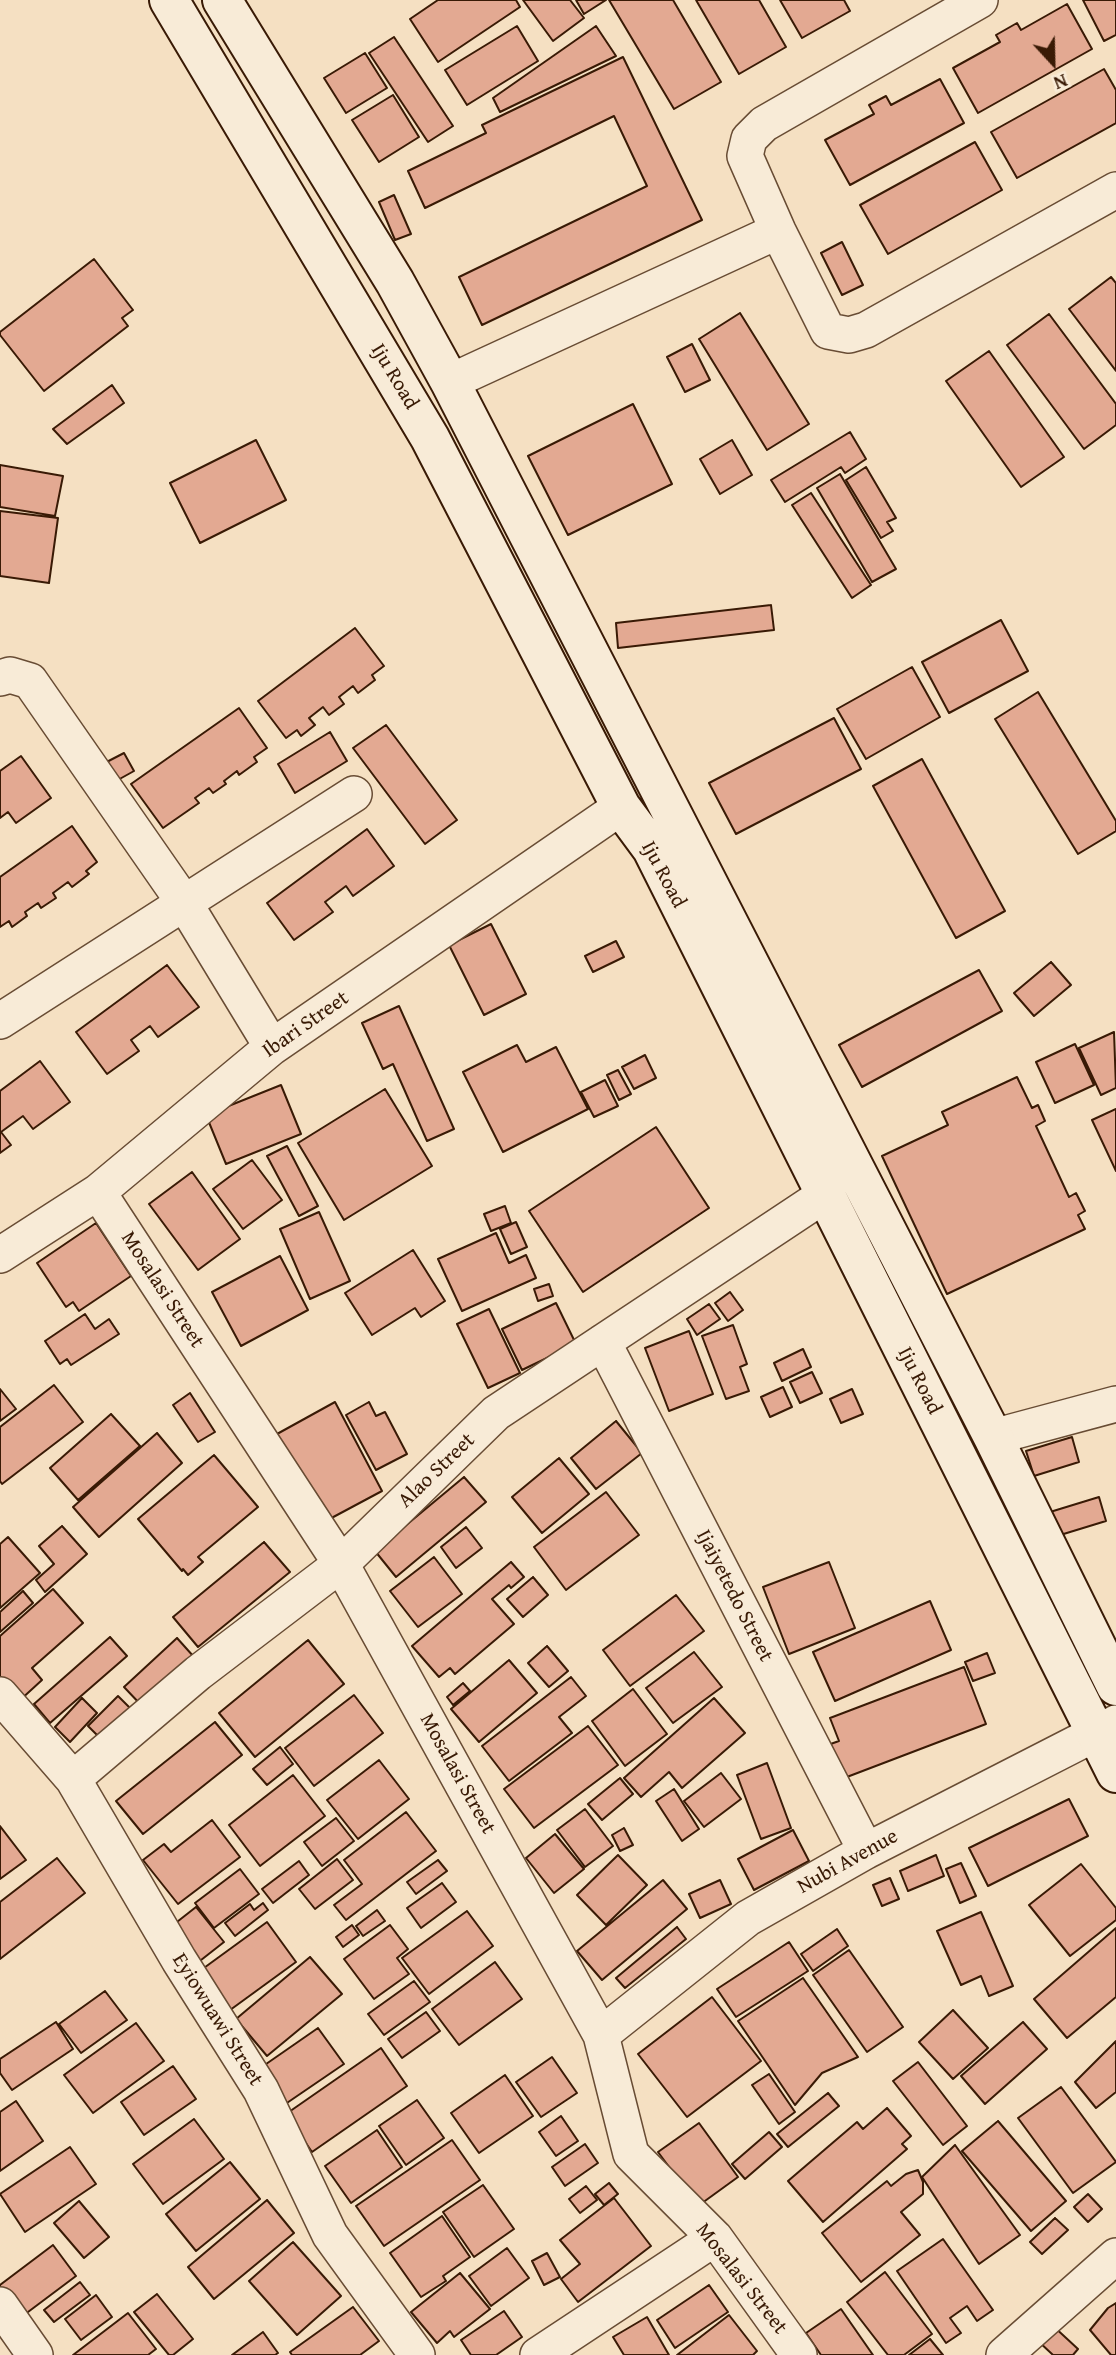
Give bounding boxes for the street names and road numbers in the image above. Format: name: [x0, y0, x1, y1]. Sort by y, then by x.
street label: Iju Road: [365, 340, 423, 414]
street label: Iju Road: [635, 837, 691, 913]
street label: Ibari Street: [258, 986, 354, 1064]
street label: Mosalasi Street: [115, 1227, 209, 1353]
street label: Iju Road: [891, 1343, 947, 1419]
street label: Alao Street: [393, 1428, 481, 1514]
street label: Ijaiyetedo Street: [690, 1526, 778, 1666]
street label: Mosalasi Street: [413, 1709, 501, 1839]
street label: Nubi Avenue: [793, 1824, 903, 1900]
street label: Eyiowuawi Street: [166, 1949, 268, 2091]
street label: Mosalasi Street: [690, 2218, 792, 2340]

